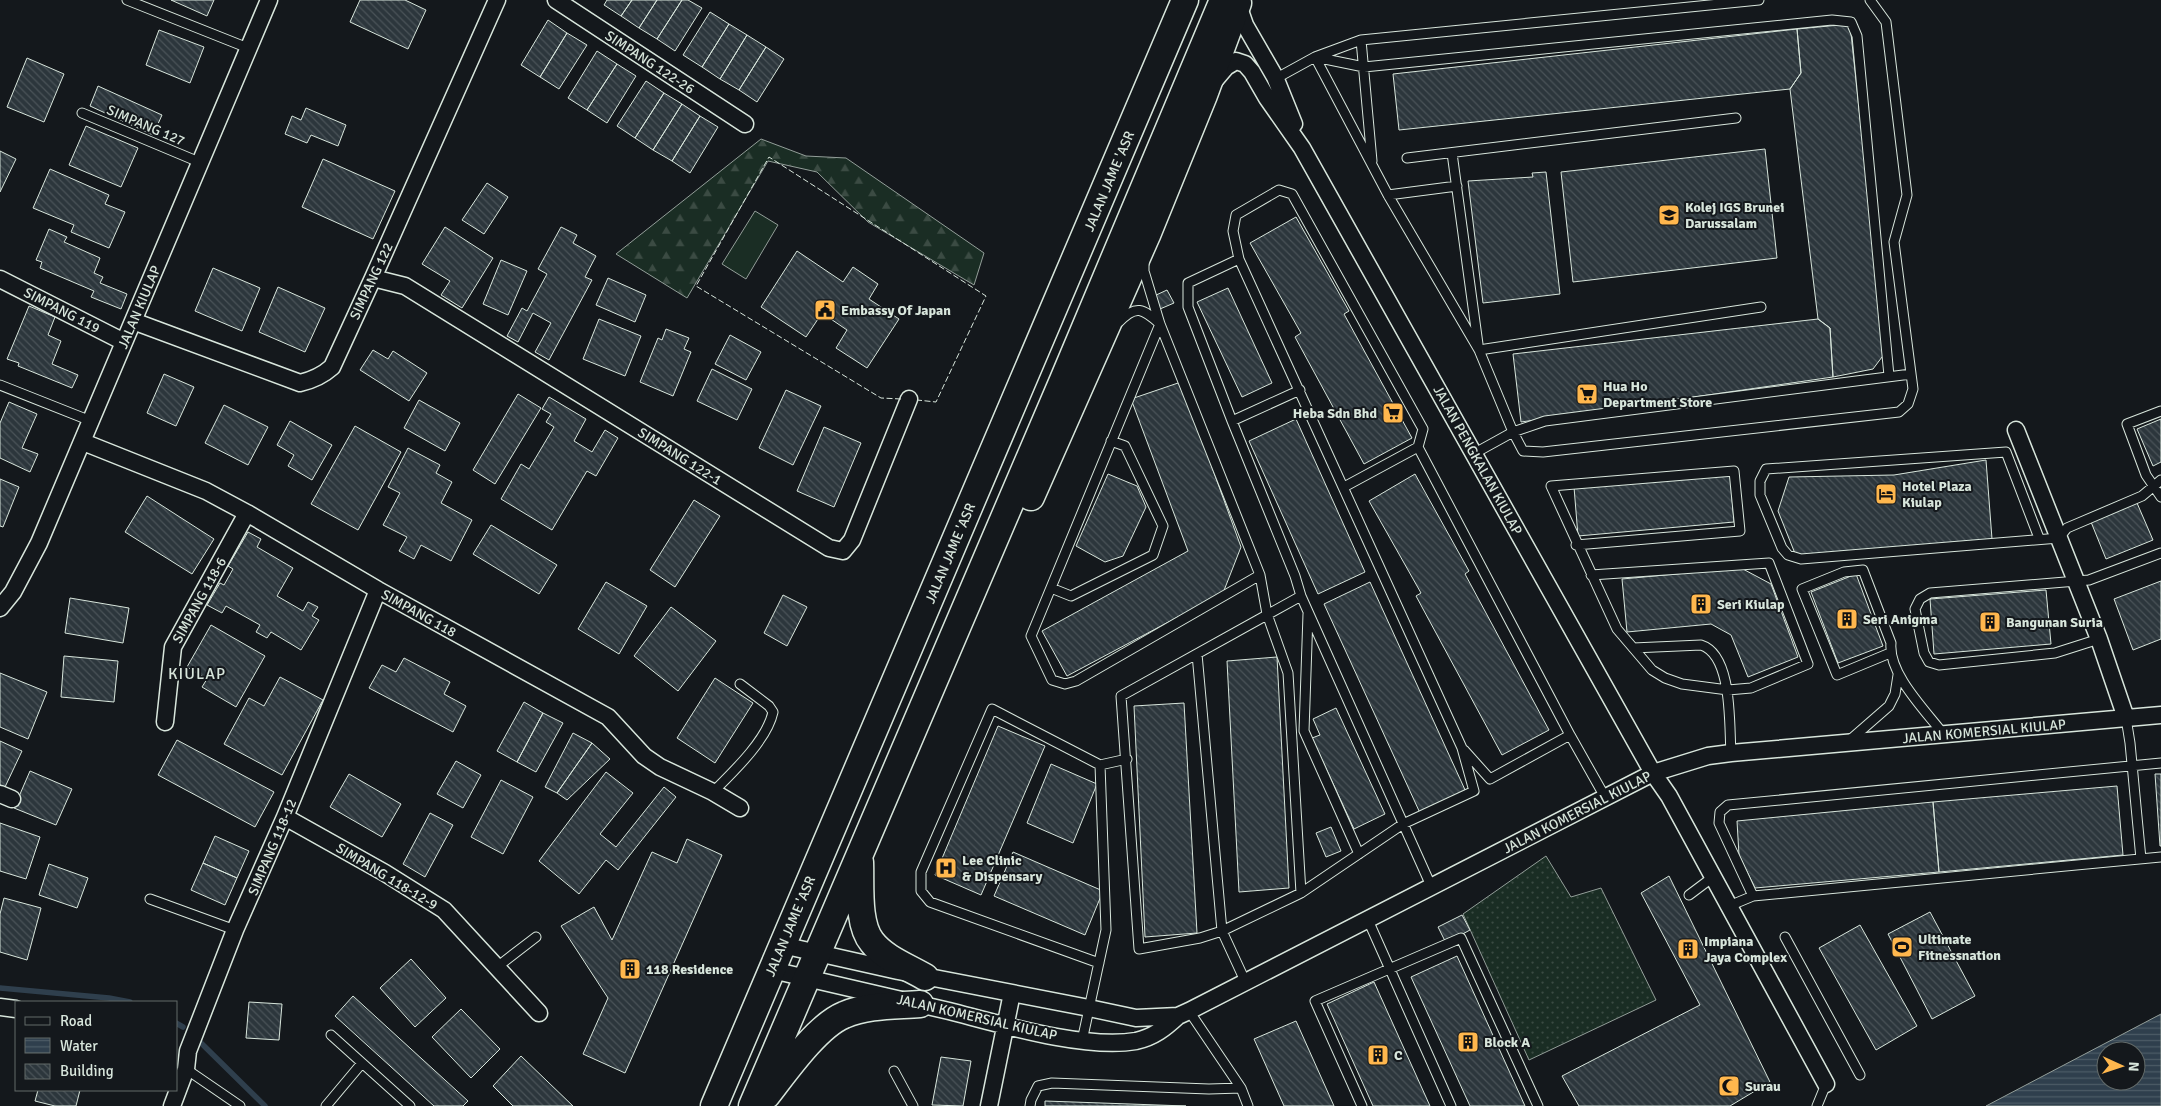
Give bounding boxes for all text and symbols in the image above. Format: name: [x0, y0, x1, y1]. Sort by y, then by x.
street label: SIMPANG 122-26: [602, 27, 698, 98]
street label: SIMPANG 127: [104, 101, 187, 150]
street label: JALAN JAME 'ASR: [1081, 128, 1138, 234]
place label: Kolej IGS Brunei Darussalam: [1685, 199, 1784, 232]
school or university icon: Kolej IGS Brunei Darussalam: [1657, 203, 1681, 227]
street label: SIMPANG 122: [346, 240, 397, 322]
street label: JALAN KIULAP: [114, 263, 165, 351]
street label: SIMPANG 119: [21, 284, 103, 337]
public building icon: Embassy Of Japan: [813, 298, 837, 322]
place label: Embassy Of Japan: [841, 302, 951, 319]
place label: Hua Ho Department Store: [1603, 378, 1712, 411]
supermarket icon: Hua Ho Department Store: [1575, 382, 1599, 406]
street label: JALAN PENGKALAN KIULAP: [1429, 383, 1526, 538]
supermarket icon: Heba Sdn Bhd: [1381, 401, 1405, 425]
place label: Heba Sdn Bhd: [1293, 405, 1377, 422]
street label: SIMPANG 122-1: [635, 424, 725, 489]
place label: Hotel Plaza Kiulap: [1902, 478, 1972, 511]
hotel icon: Hotel Plaza Kiulap: [1874, 482, 1898, 506]
street label: JALAN JAME 'ASR: [922, 500, 979, 606]
street label: SIMPANG 118-6: [169, 554, 230, 646]
street label: SIMPANG 118: [378, 586, 459, 641]
building icon: Seri Kiulap: [1689, 592, 1713, 616]
place label: Seri Kiulap: [1717, 596, 1785, 613]
building icon: Seri Anigma: [1835, 607, 1859, 631]
building icon: Bangunan Suria: [1978, 610, 2002, 634]
place label: Seri Anigma: [1863, 611, 1938, 628]
place label: Bangunan Suria: [2006, 614, 2103, 631]
district label: KIULAP: [168, 664, 226, 684]
street label: JALAN KOMERSIAL KIULAP: [1902, 716, 2067, 747]
street label: JALAN KOMERSIAL KIULAP: [1500, 768, 1654, 857]
street label: SIMPANG 118-12: [244, 796, 300, 898]
street label: SIMPANG 118-12-9: [333, 839, 441, 913]
place label: Lee Clinic & Dispensary: [962, 852, 1043, 885]
hospital icon: Lee Clinic & Dispensary: [934, 856, 958, 880]
street label: JALAN JAME 'ASR: [762, 873, 819, 979]
place label: Ultimate Fitnessnation: [1918, 931, 2001, 964]
place label: Impiana Jaya Complex: [1704, 933, 1787, 966]
sports icon: Ultimate Fitnessnation: [1890, 935, 1914, 959]
building icon: Impiana Jaya Complex: [1676, 937, 1700, 961]
building icon: 118 Residence: [618, 957, 642, 981]
place label: 118 Residence: [646, 961, 733, 978]
street label: JALAN KOMERSIAL KIULAP: [895, 991, 1059, 1044]
legend: [15, 1001, 178, 1091]
text: Road: [60, 1012, 92, 1030]
building icon: Block A: [1456, 1030, 1480, 1054]
place label: Block A: [1484, 1034, 1530, 1051]
text: Water: [60, 1037, 98, 1055]
north arrow: [2096, 1041, 2146, 1091]
building icon: C: [1366, 1043, 1390, 1067]
place label: C: [1394, 1047, 1403, 1064]
text: N: [2125, 1061, 2142, 1072]
text: Building: [60, 1062, 114, 1080]
mosque icon: Surau: [1717, 1074, 1741, 1098]
place label: Surau: [1745, 1078, 1781, 1095]

